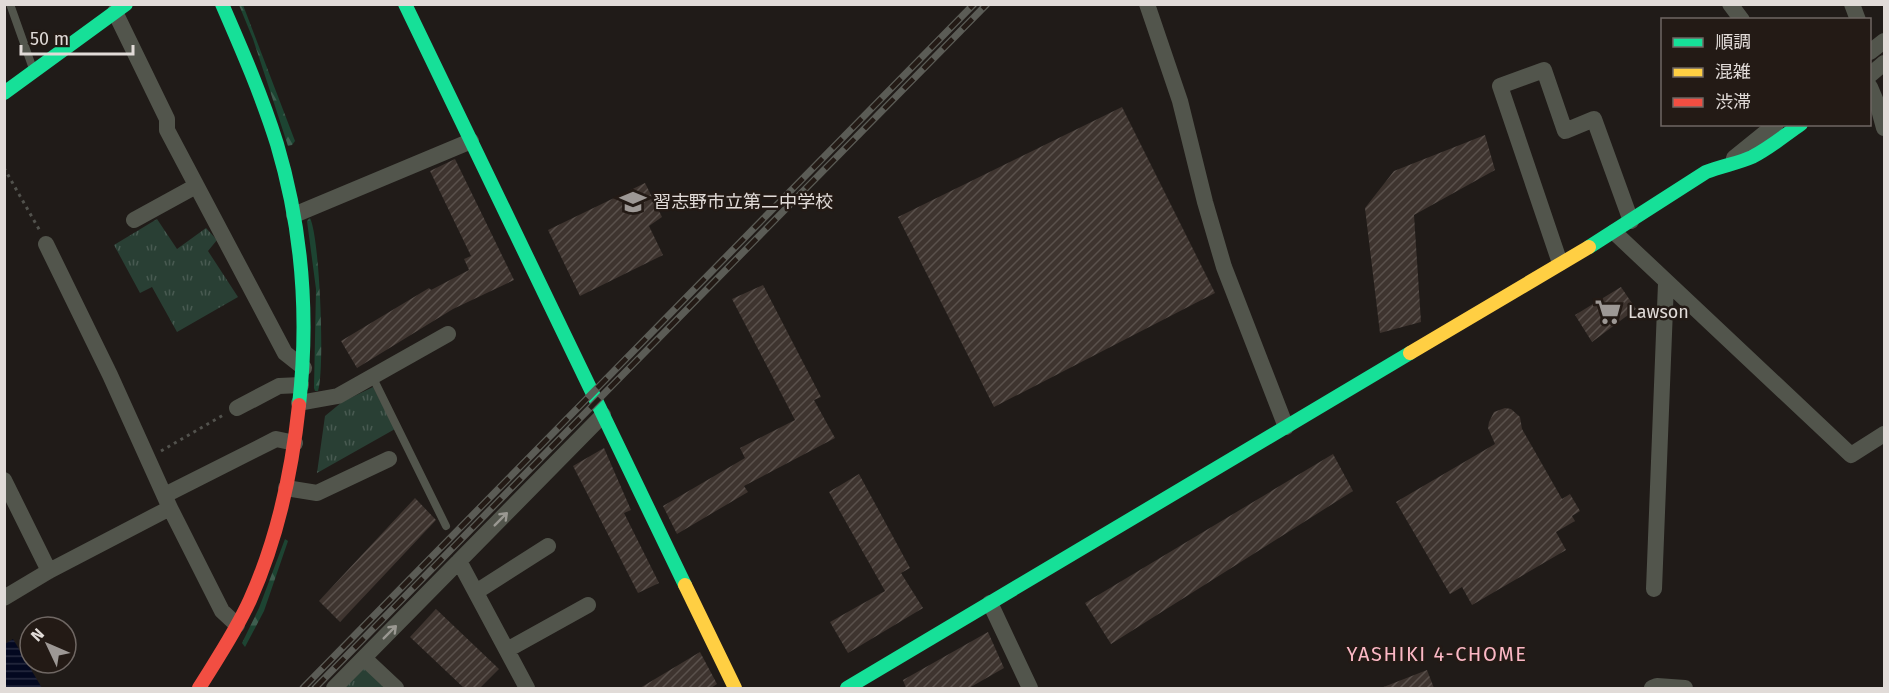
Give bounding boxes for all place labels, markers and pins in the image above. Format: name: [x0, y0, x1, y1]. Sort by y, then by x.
school or university icon: 習志野市立第二中学校: [618, 187, 648, 217]
place label: 習志野市立第二中学校: [653, 191, 833, 213]
supermarket icon: Lawson: [1593, 297, 1623, 327]
place label: Lawson: [1628, 301, 1689, 323]

